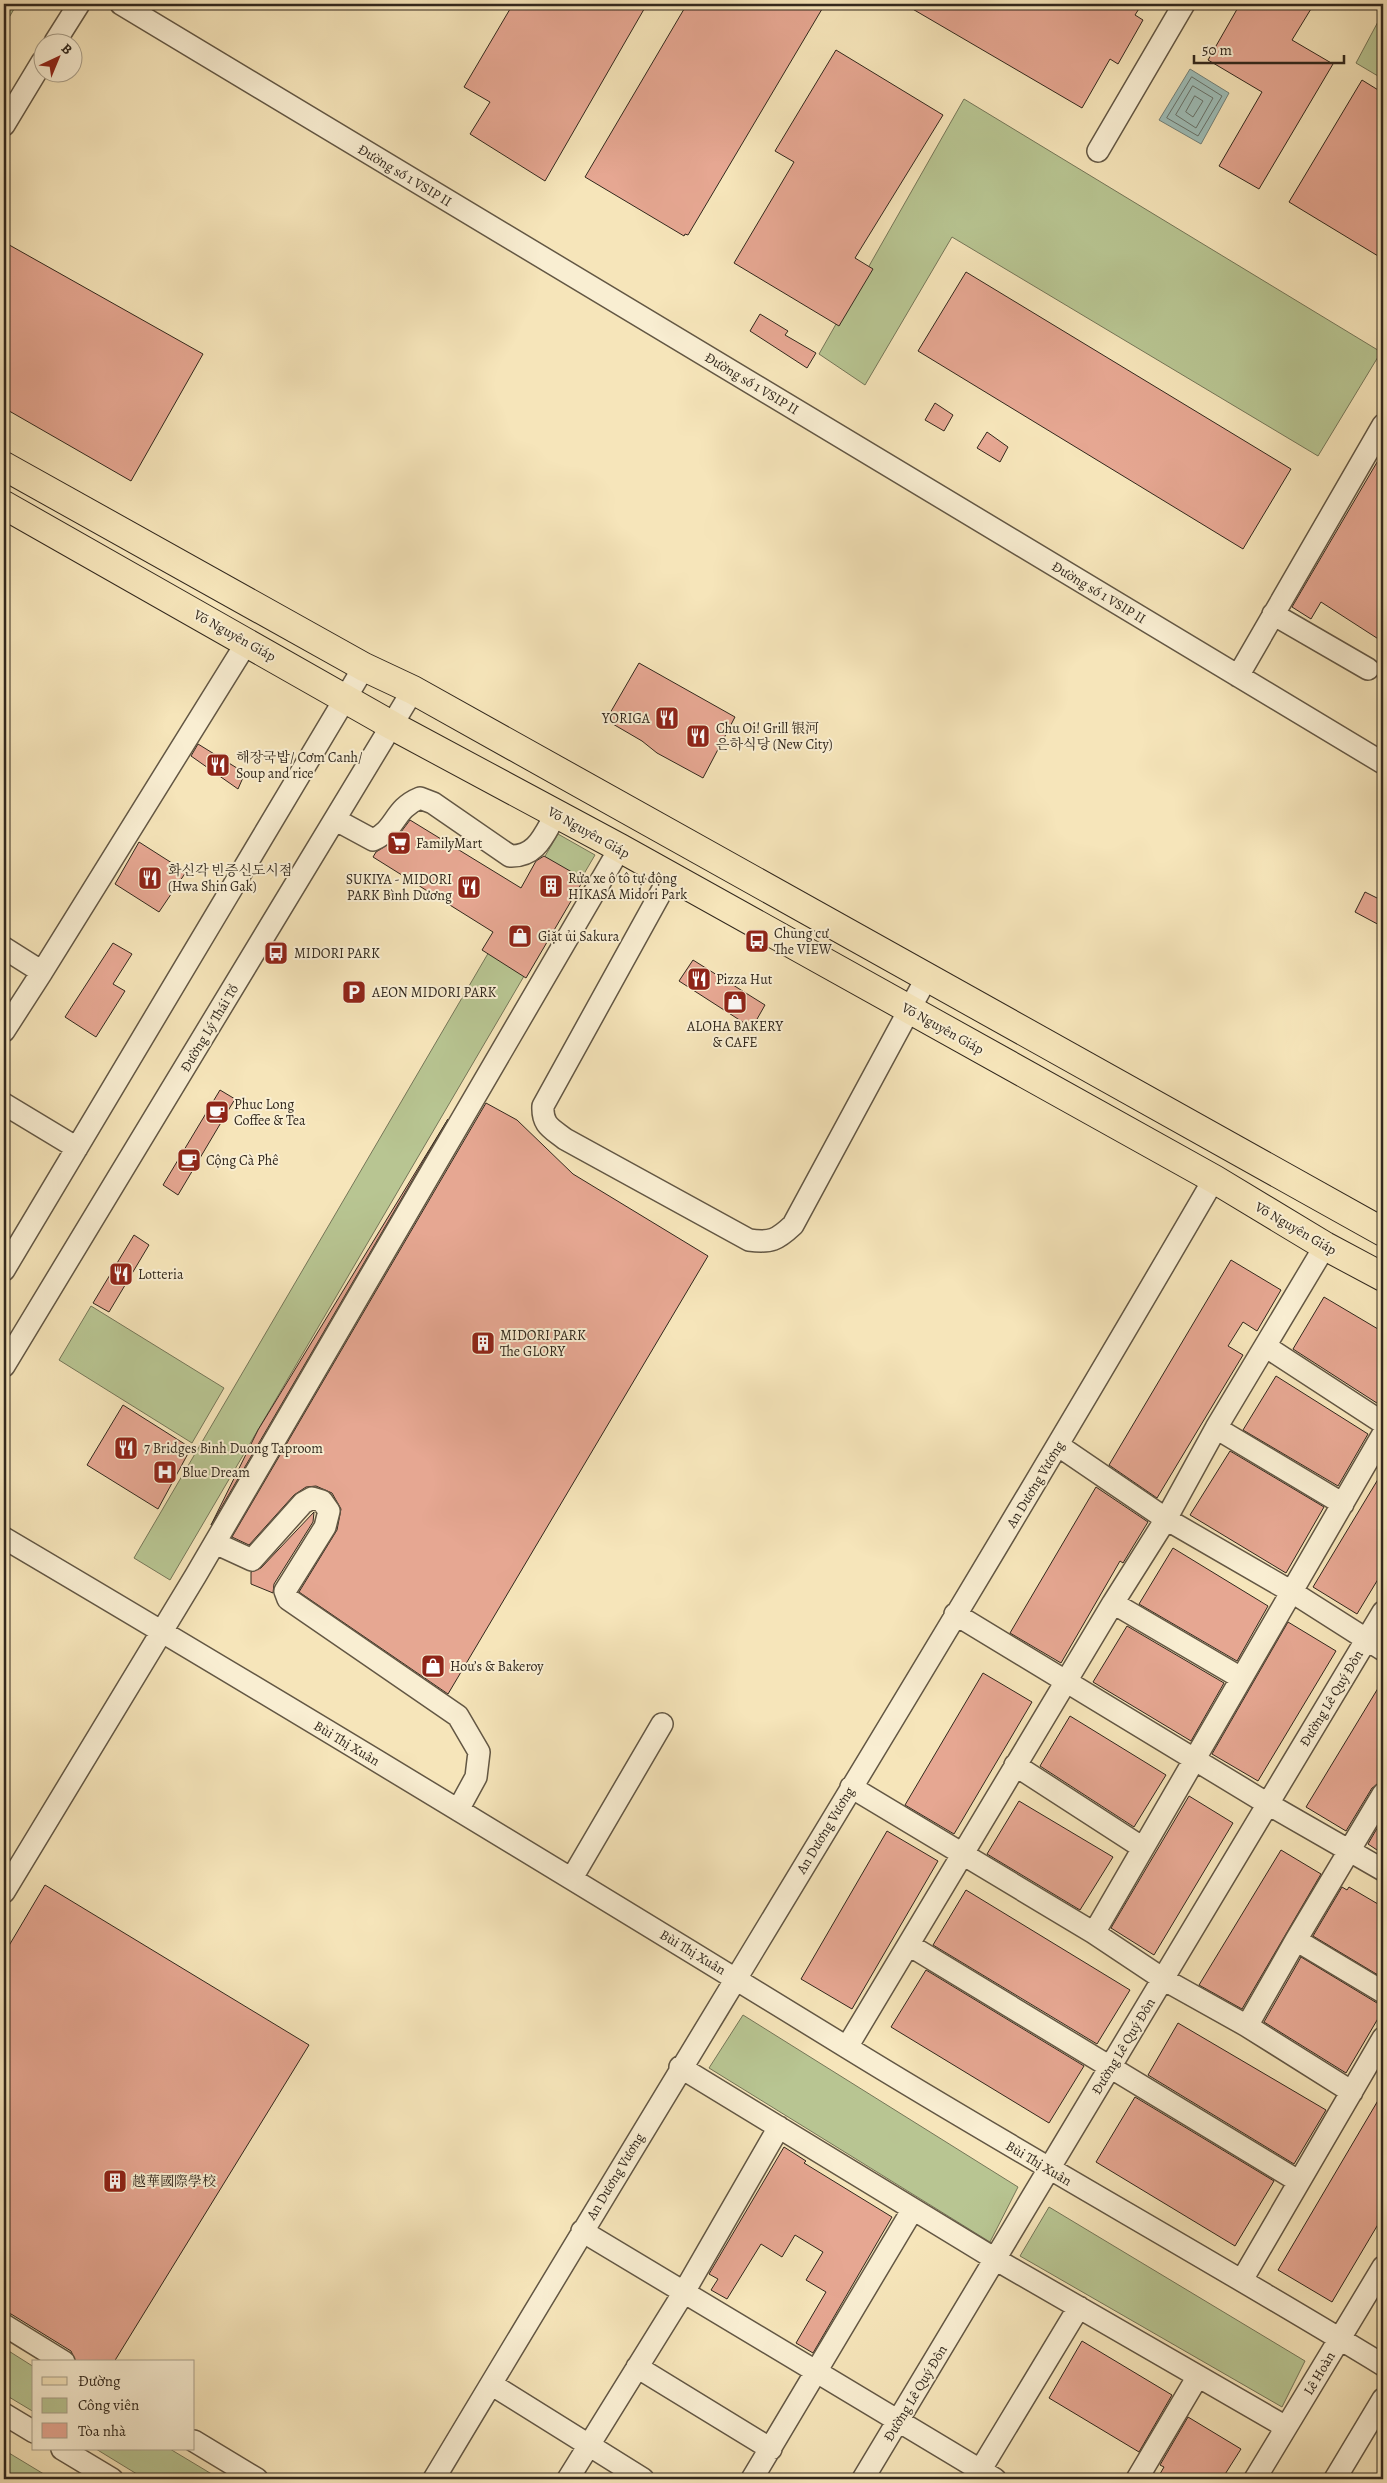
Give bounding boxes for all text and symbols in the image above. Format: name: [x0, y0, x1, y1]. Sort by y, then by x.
north arrow: [32, 32, 82, 82]
scale bar: [1194, 32, 1344, 64]
text: B: [57, 39, 77, 59]
text: 50 m: [1202, 40, 1232, 60]
street label: Đường số 1 VSIP II: [354, 140, 455, 211]
street label: Đường số 1 VSIP II: [701, 348, 802, 419]
street label: Đường số 1 VSIP II: [1048, 557, 1149, 628]
street label: Võ Nguyên Giáp: [189, 605, 279, 666]
restaurant icon: YORIGA: [654, 705, 680, 731]
place label: YORIGA: [601, 709, 651, 728]
place label: Chu Oi! Grill 银河 은하식당 (New City): [716, 719, 833, 754]
restaurant icon: Chu Oi! Grill 银河 은하식당 (New City): [685, 723, 711, 749]
place label: 해장국밥/ Cơm Canh/ Soup and rice: [236, 748, 363, 783]
restaurant icon: 해장국밥/ Cơm Canh/ Soup and rice: [205, 752, 231, 778]
street label: Võ Nguyên Giáp: [543, 802, 633, 863]
supermarket icon: FamilyMart: [386, 830, 412, 856]
place label: FamilyMart: [416, 834, 483, 853]
place label: 화신각 빈증신도시점 (Hwa Shin Gak): [168, 861, 293, 896]
restaurant icon: 화신각 빈증신도시점 (Hwa Shin Gak): [137, 865, 163, 891]
place label: Rửa xe ô tô tự động HIKASA Midori Park: [568, 869, 687, 904]
place label: SUKIYA - MIDORI PARK Bình Dương: [346, 870, 452, 905]
building icon: Rửa xe ô tô tự động HIKASA Midori Park: [538, 873, 564, 899]
restaurant icon: SUKIYA - MIDORI PARK Bình Dương: [456, 874, 482, 900]
shop icon: Giặt ủi Sakura: [507, 923, 533, 949]
place label: Chung cư The VIEW: [774, 924, 833, 959]
place label: Giặt ủi Sakura: [538, 927, 620, 946]
bus stop icon: Chung cư The VIEW: [744, 928, 770, 954]
bus stop icon: MIDORI PARK: [263, 940, 289, 966]
place label: MIDORI PARK: [294, 944, 380, 963]
restaurant icon: Pizza Hut: [686, 966, 712, 992]
place label: Pizza Hut: [716, 970, 773, 989]
parking icon: AEON MIDORI PARK: [341, 979, 367, 1005]
street label: Đường Lý Thái Tổ: [176, 981, 243, 1076]
place label: AEON MIDORI PARK: [371, 983, 497, 1002]
shop icon: ALOHA BAKERY & CAFE: [722, 989, 748, 1015]
street label: Võ Nguyên Giáp: [897, 998, 987, 1059]
place label: ALOHA BAKERY & CAFE: [686, 1017, 783, 1052]
place label: Phuc Long Coffee & Tea: [234, 1095, 306, 1130]
cafe icon: Phuc Long Coffee & Tea: [204, 1099, 230, 1125]
cafe icon: Cộng Cà Phê: [176, 1147, 202, 1173]
place label: Cộng Cà Phê: [206, 1151, 278, 1170]
street label: Võ Nguyên Giáp: [1251, 1197, 1340, 1259]
restaurant icon: Lotteria: [108, 1261, 134, 1287]
place label: Lotteria: [138, 1265, 184, 1284]
place label: MIDORI PARK The GLORY: [500, 1326, 586, 1361]
building icon: MIDORI PARK The GLORY: [470, 1330, 496, 1356]
restaurant icon: 7 Bridges Binh Duong Taproom: [113, 1435, 139, 1461]
street label: An Dương Vương: [1001, 1437, 1069, 1532]
place label: 7 Bridges Binh Duong Taproom: [144, 1439, 323, 1458]
hospital icon: Blue Dream: [152, 1459, 178, 1485]
place label: Blue Dream: [182, 1463, 250, 1482]
street label: Đường Lê Quý Đôn: [1295, 1646, 1368, 1750]
shop icon: Hou’s & Bakeroy: [420, 1653, 446, 1679]
place label: Hou’s & Bakeroy: [450, 1657, 544, 1676]
street label: Bùi Thị Xuân: [310, 1716, 384, 1771]
street label: An Dương Vương: [791, 1783, 859, 1878]
street label: Bùi Thị Xuân: [656, 1925, 730, 1980]
street label: Đường Lê Quý Đôn: [1087, 1994, 1160, 2098]
street label: An Dương Vương: [581, 2129, 649, 2224]
street label: Bùi Thị Xuân: [1002, 2136, 1076, 2191]
building icon: 越華國際學校: [102, 2168, 128, 2194]
place label: 越華國際學校: [132, 2172, 216, 2191]
street label: Đường Lê Quý Đôn: [879, 2341, 952, 2445]
street label: Lê Hoàn: [1299, 2348, 1340, 2399]
legend: [32, 2360, 195, 2450]
text: Đường: [78, 2371, 121, 2391]
text: Công viên: [78, 2395, 139, 2415]
text: Tòa nhà: [78, 2421, 126, 2441]

